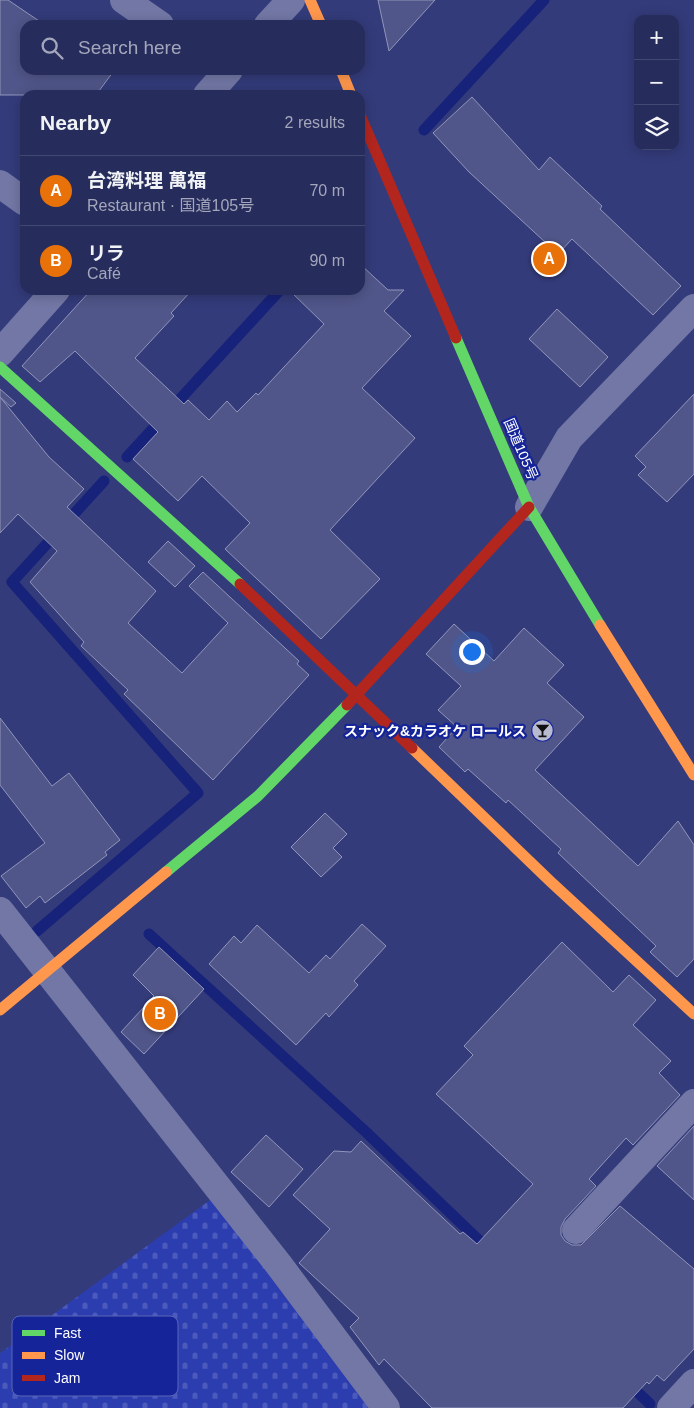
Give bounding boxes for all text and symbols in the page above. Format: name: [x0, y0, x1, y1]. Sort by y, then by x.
map controls: [634, 15, 679, 150]
button: +: [634, 15, 679, 60]
search box: [20, 20, 365, 75]
icon: search: [38, 34, 66, 62]
text: Search here: [78, 37, 182, 58]
button: −: [634, 60, 679, 105]
button: layers: [634, 105, 679, 150]
text: Nearby: [40, 111, 111, 134]
text: 2 results: [285, 114, 345, 131]
text: 台湾料理 萬福: [87, 170, 206, 191]
text: A: [50, 182, 62, 199]
text: 70 m: [309, 182, 345, 199]
text: Restaurant · 国道105号: [87, 197, 254, 214]
pin: A: [533, 240, 565, 278]
text: リラ: [87, 243, 125, 264]
text: B: [50, 252, 62, 269]
text: 90 m: [309, 252, 345, 269]
text: Café: [87, 265, 121, 282]
street label: 国道105号: [501, 416, 541, 482]
your location: [459, 639, 485, 665]
bar icon: スナック&カラオケ ロールス: [530, 719, 554, 743]
place label: スナック&カラオケ ロールス: [344, 723, 526, 739]
pin: B: [144, 995, 176, 1033]
legend: [12, 1316, 178, 1396]
text: Fast: [54, 1325, 81, 1341]
text: Slow: [54, 1347, 85, 1363]
text: Jam: [54, 1370, 80, 1386]

